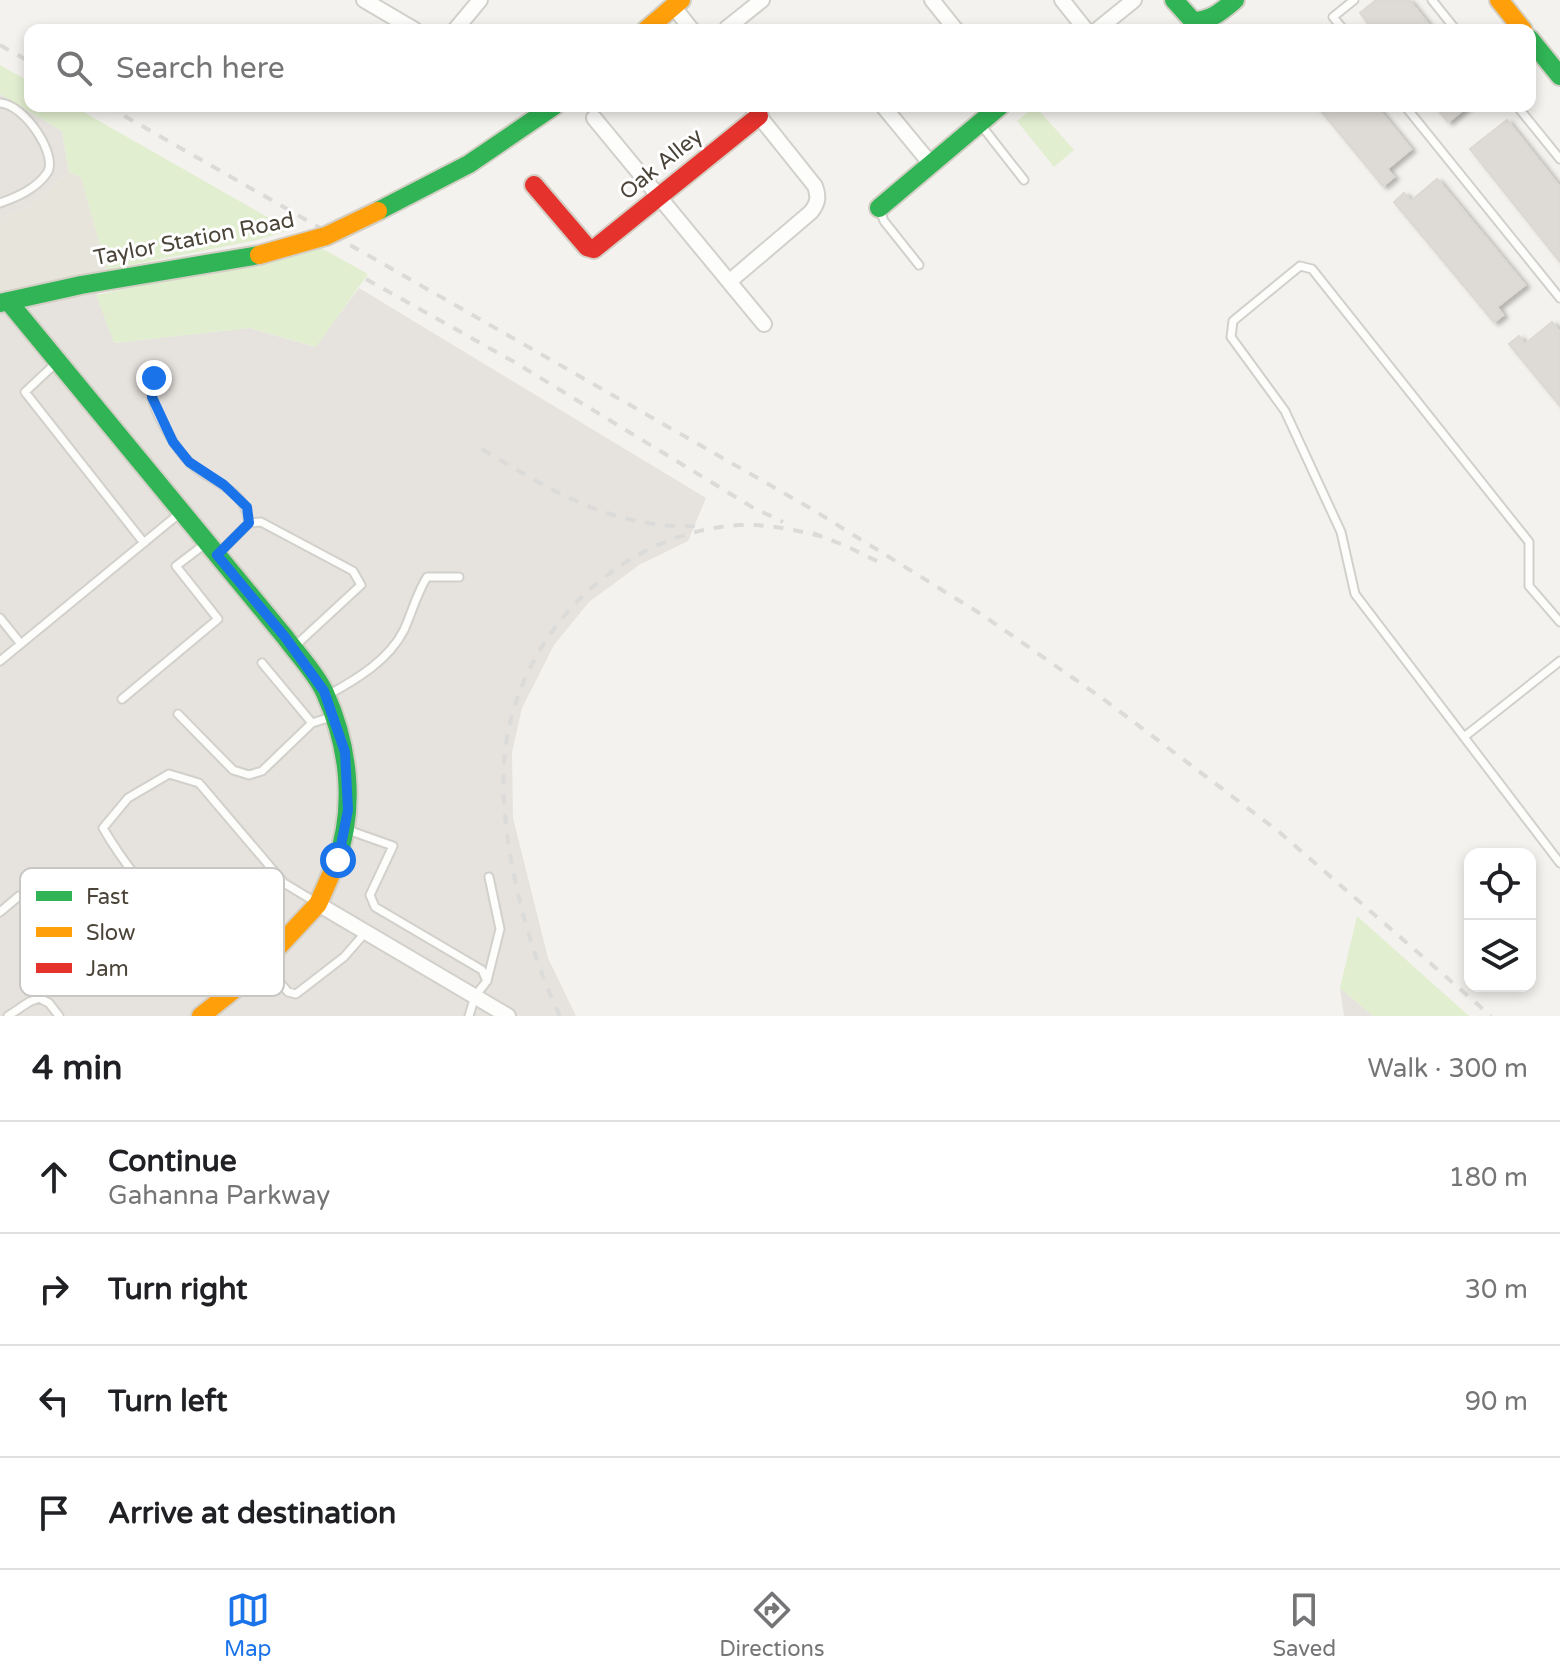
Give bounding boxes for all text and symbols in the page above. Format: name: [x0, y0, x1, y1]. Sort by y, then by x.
search box: [24, 24, 1536, 112]
icon: search: [52, 46, 96, 90]
text: Search here: [116, 50, 285, 87]
street label: Oak Alley: [614, 123, 708, 205]
street label: Taylor Station Road: [91, 207, 297, 271]
route end: [136, 360, 172, 396]
route start: [320, 842, 356, 878]
map controls: [1464, 848, 1536, 992]
button: locate: [1464, 848, 1536, 920]
legend: [20, 868, 284, 996]
text: Fast: [86, 884, 129, 910]
text: Slow: [86, 920, 136, 946]
button: layers: [1464, 920, 1536, 992]
text: Jam: [86, 956, 129, 982]
text: 4 min: [32, 1048, 123, 1089]
text: Walk · 300 m: [1368, 1053, 1528, 1084]
text: Continue: [108, 1143, 237, 1180]
icon: ahead: [32, 1155, 76, 1199]
text: 180 m: [1448, 1162, 1528, 1193]
text: Gahanna Parkway: [108, 1180, 330, 1211]
icon: right: [32, 1267, 76, 1311]
text: Turn right: [108, 1271, 248, 1308]
text: 30 m: [1465, 1274, 1528, 1305]
icon: left: [32, 1379, 76, 1423]
text: Turn left: [108, 1383, 227, 1420]
text: 90 m: [1465, 1386, 1528, 1417]
icon: arrive: [32, 1491, 76, 1535]
text: Arrive at destination: [108, 1495, 396, 1532]
tab: Map: [224, 1588, 271, 1662]
tab: Directions: [719, 1588, 825, 1662]
tab: Saved: [1272, 1588, 1336, 1662]

